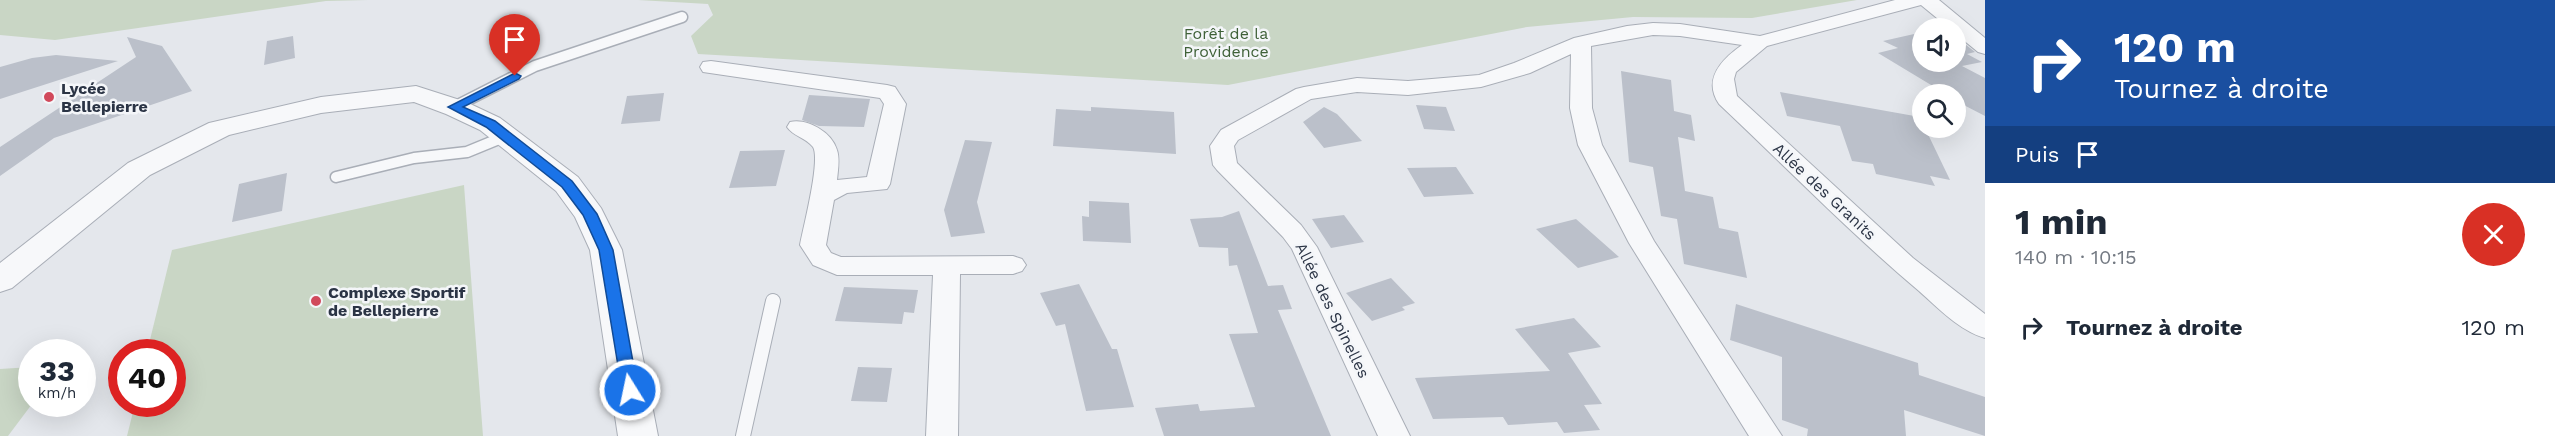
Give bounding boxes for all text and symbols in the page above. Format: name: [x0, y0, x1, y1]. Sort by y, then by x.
pin: [489, 14, 540, 76]
map controls: [1912, 18, 1966, 138]
button: sound: [1912, 18, 1966, 72]
icon: arrive: [498, 23, 531, 56]
text: 120 m: [2114, 23, 2236, 72]
park label: Forêt de la Providence: [1183, 24, 1269, 61]
icon: right: [2015, 24, 2093, 102]
text: Tournez à droite: [2114, 73, 2329, 105]
place label: Lycée Bellepierre: [61, 79, 148, 116]
button: search: [1912, 84, 1966, 138]
marker: Lycée Bellepierre: [42, 90, 56, 104]
icon: arrive: [2071, 138, 2104, 171]
street label: Allée des Granits: [1769, 139, 1880, 244]
text: Puis: [2015, 142, 2059, 167]
text: 1 min: [2015, 201, 2107, 243]
button: close: [2462, 203, 2525, 266]
street label: Allée des Spinelles: [1291, 239, 1374, 381]
text: 140 m · 10:15: [2015, 245, 2137, 269]
place label: Complexe Sportif de Bellepierre: [328, 283, 466, 320]
marker: Complexe Sportif de Bellepierre: [309, 294, 323, 308]
icon: right: [2015, 311, 2048, 344]
text: Tournez à droite: [2066, 315, 2243, 340]
text: 120 m: [2461, 315, 2525, 340]
speed limit sign: 40: [108, 339, 186, 417]
text: 33: [39, 353, 75, 388]
position arrow: [598, 358, 662, 422]
text: km/h: [38, 384, 76, 402]

